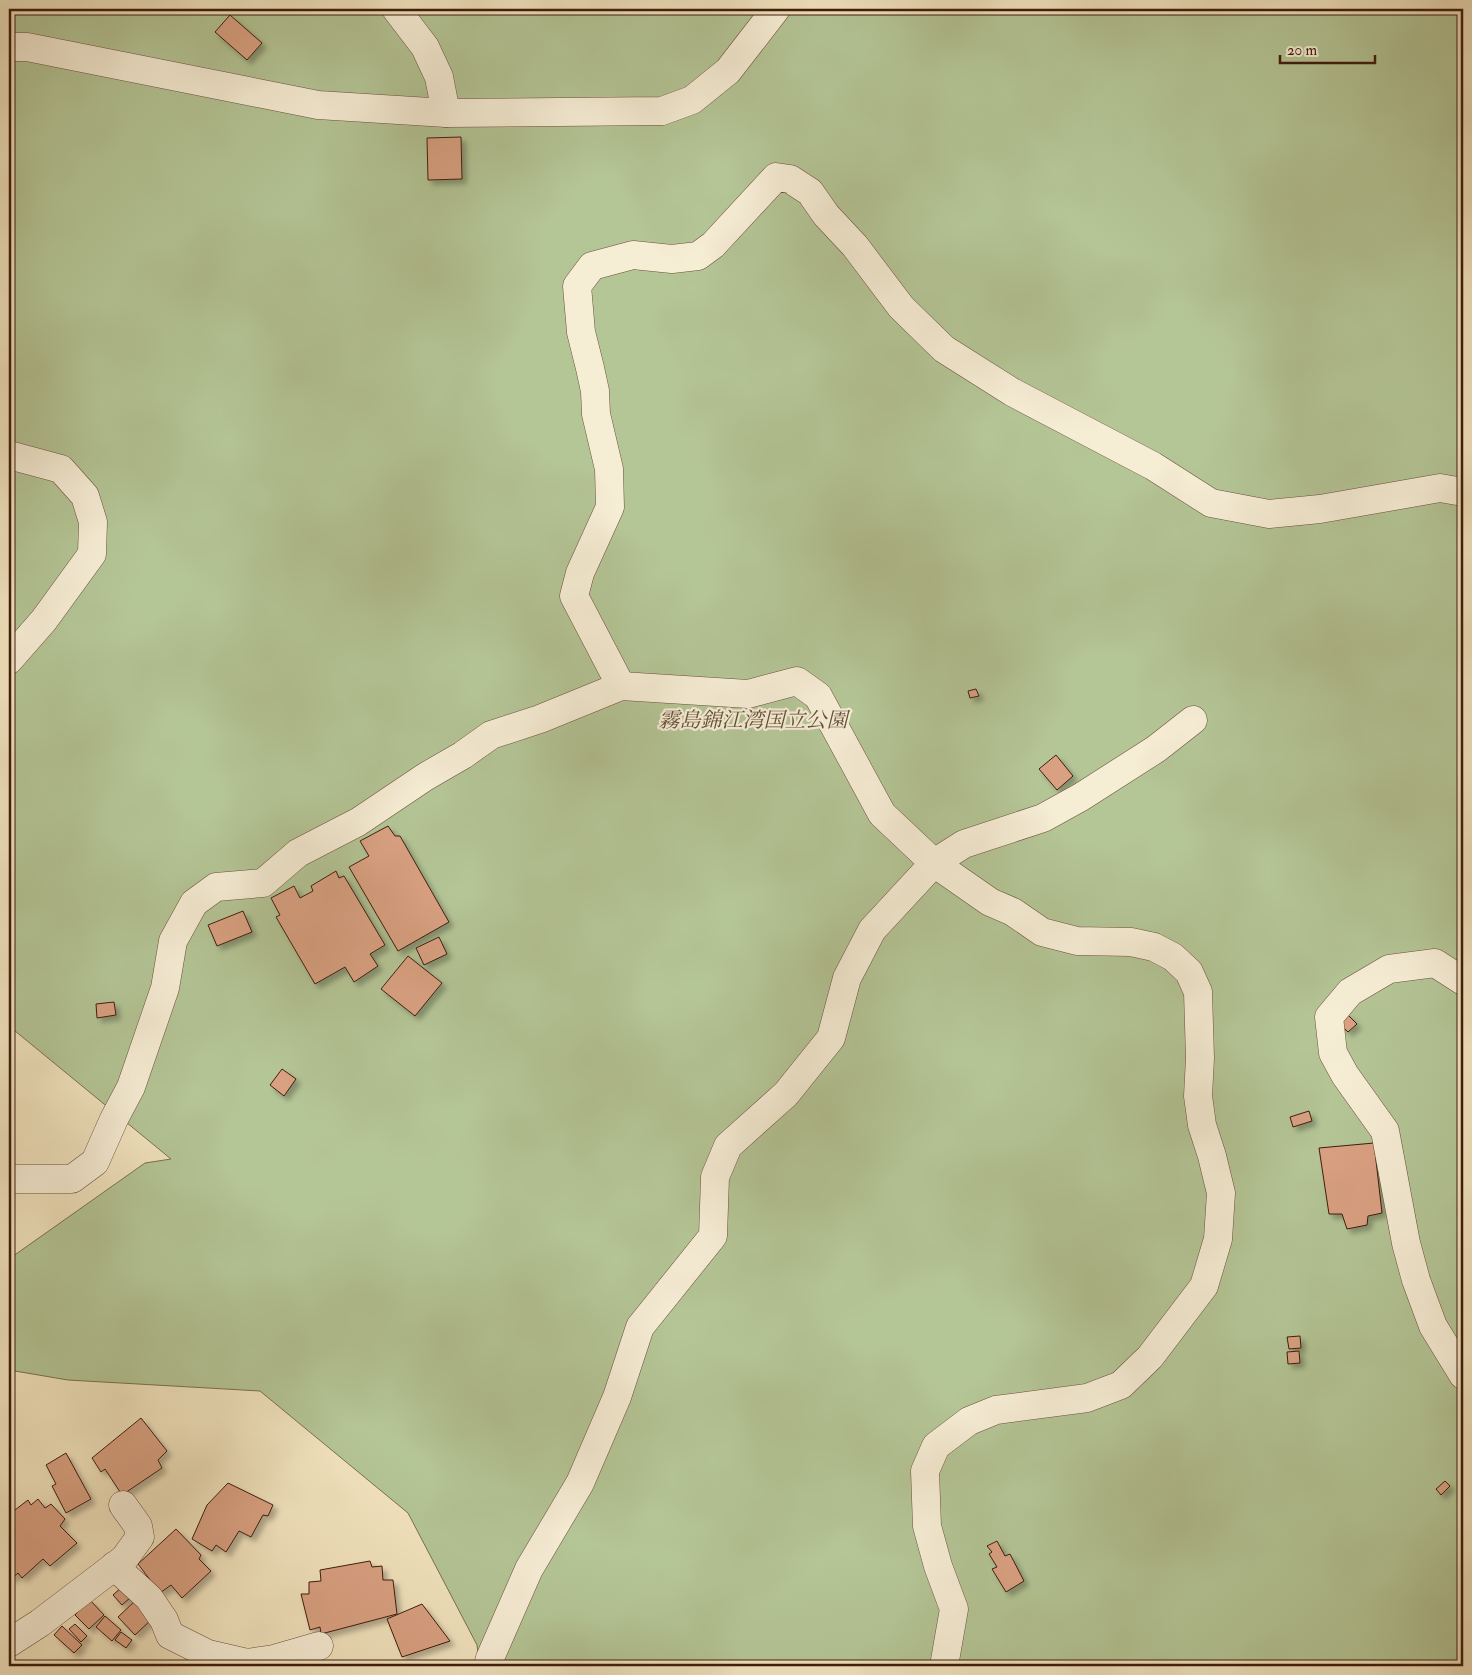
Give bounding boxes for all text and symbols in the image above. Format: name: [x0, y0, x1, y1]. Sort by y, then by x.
scale bar: [1280, 32, 1374, 64]
text: 20 m: [1287, 41, 1317, 60]
park label: 霧島錦江湾国立公園: [659, 707, 850, 734]

